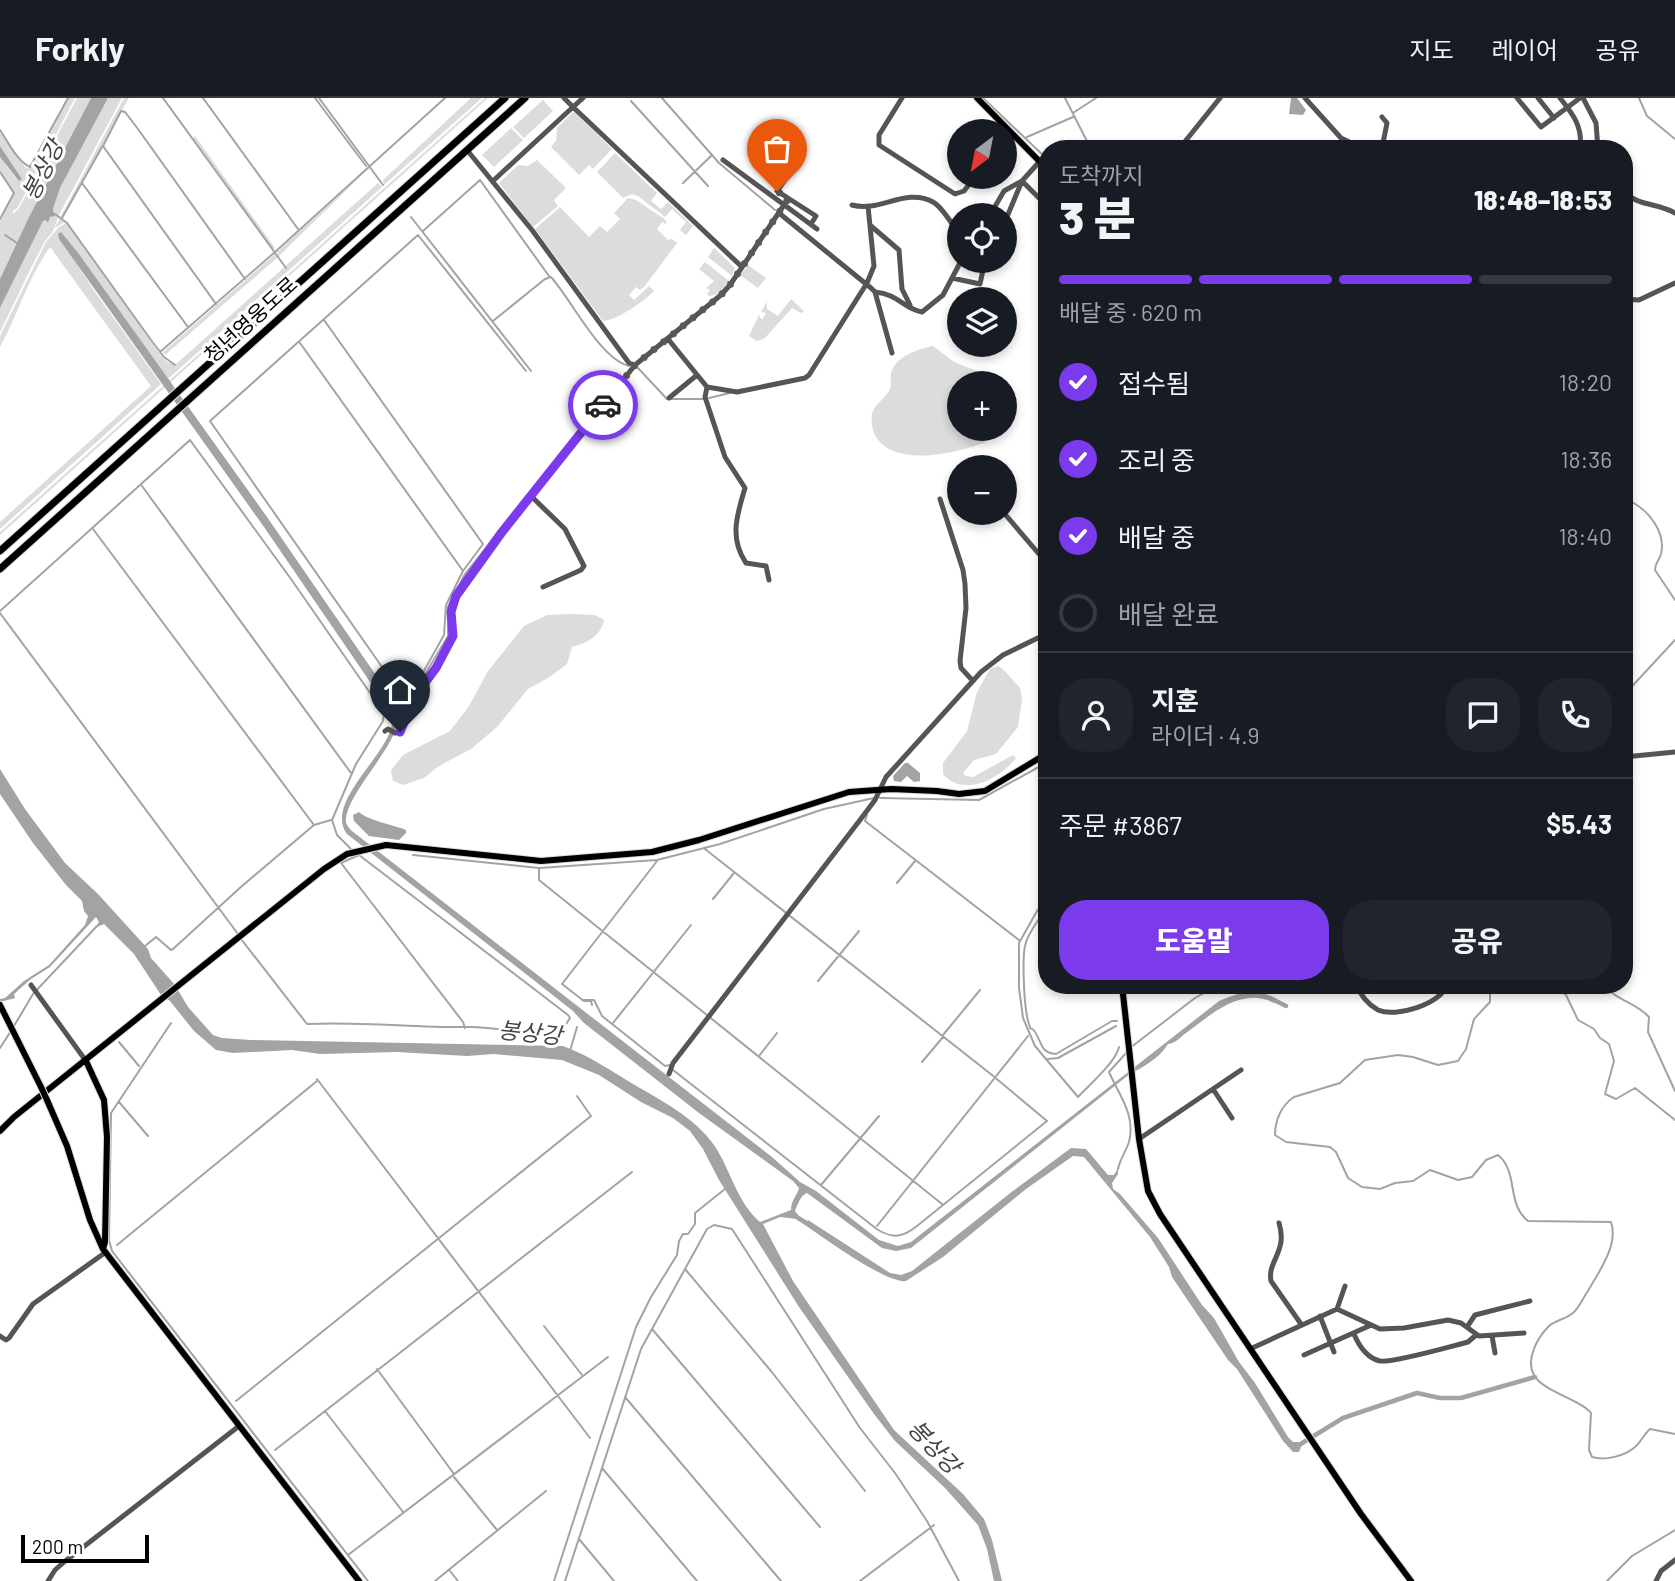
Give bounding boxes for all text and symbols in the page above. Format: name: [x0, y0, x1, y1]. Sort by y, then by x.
text: Forkly: [35, 28, 125, 68]
text: 지도: [1409, 35, 1454, 64]
text: 레이어: [1492, 35, 1558, 64]
text: 공유: [1596, 35, 1640, 64]
pin: [747, 119, 807, 191]
north arrow: [947, 119, 1017, 189]
map controls: [947, 119, 1017, 525]
icon: bag: [758, 130, 796, 168]
water label: 봉상강: [15, 132, 70, 204]
text: 도착까지: [1059, 161, 1144, 189]
text: 18:48–18:53: [1474, 184, 1612, 215]
text: 3 분: [1059, 189, 1136, 244]
button: locate: [947, 203, 1017, 273]
street label: 청년영웅도로: [199, 271, 301, 367]
button: layers: [947, 287, 1017, 357]
text: 배달 중 · 620 m: [1059, 298, 1202, 326]
icon: check: [1059, 363, 1097, 401]
text: 접수됨: [1118, 367, 1190, 398]
text: 18:20: [1559, 368, 1612, 396]
courier: [568, 370, 638, 440]
button: +: [947, 371, 1017, 441]
icon: car: [584, 386, 622, 424]
icon: check: [1059, 440, 1097, 478]
text: 조리 중: [1118, 444, 1195, 475]
text: 18:36: [1560, 445, 1612, 473]
button: −: [947, 455, 1017, 525]
icon: check: [1059, 517, 1097, 555]
text: 배달 중: [1118, 521, 1195, 552]
text: 18:40: [1559, 522, 1612, 550]
text: 배달 완료: [1118, 598, 1219, 629]
pin: [370, 660, 430, 732]
icon: home: [381, 671, 419, 709]
button: person: [1059, 678, 1133, 752]
button: chat: [1446, 678, 1520, 752]
button: phone: [1538, 678, 1612, 752]
text: 지훈: [1151, 684, 1199, 715]
text: 라이더 · 4.9: [1151, 721, 1260, 749]
text: $5.43: [1546, 808, 1612, 839]
text: 주문 #3867: [1059, 809, 1182, 840]
button: 도움말: [1059, 900, 1329, 980]
button: 공유: [1343, 900, 1612, 980]
water label: 봉상강: [497, 1015, 566, 1050]
water label: 봉상강: [903, 1414, 969, 1481]
scale bar: [21, 1532, 149, 1564]
text: 200 m: [32, 1535, 83, 1558]

